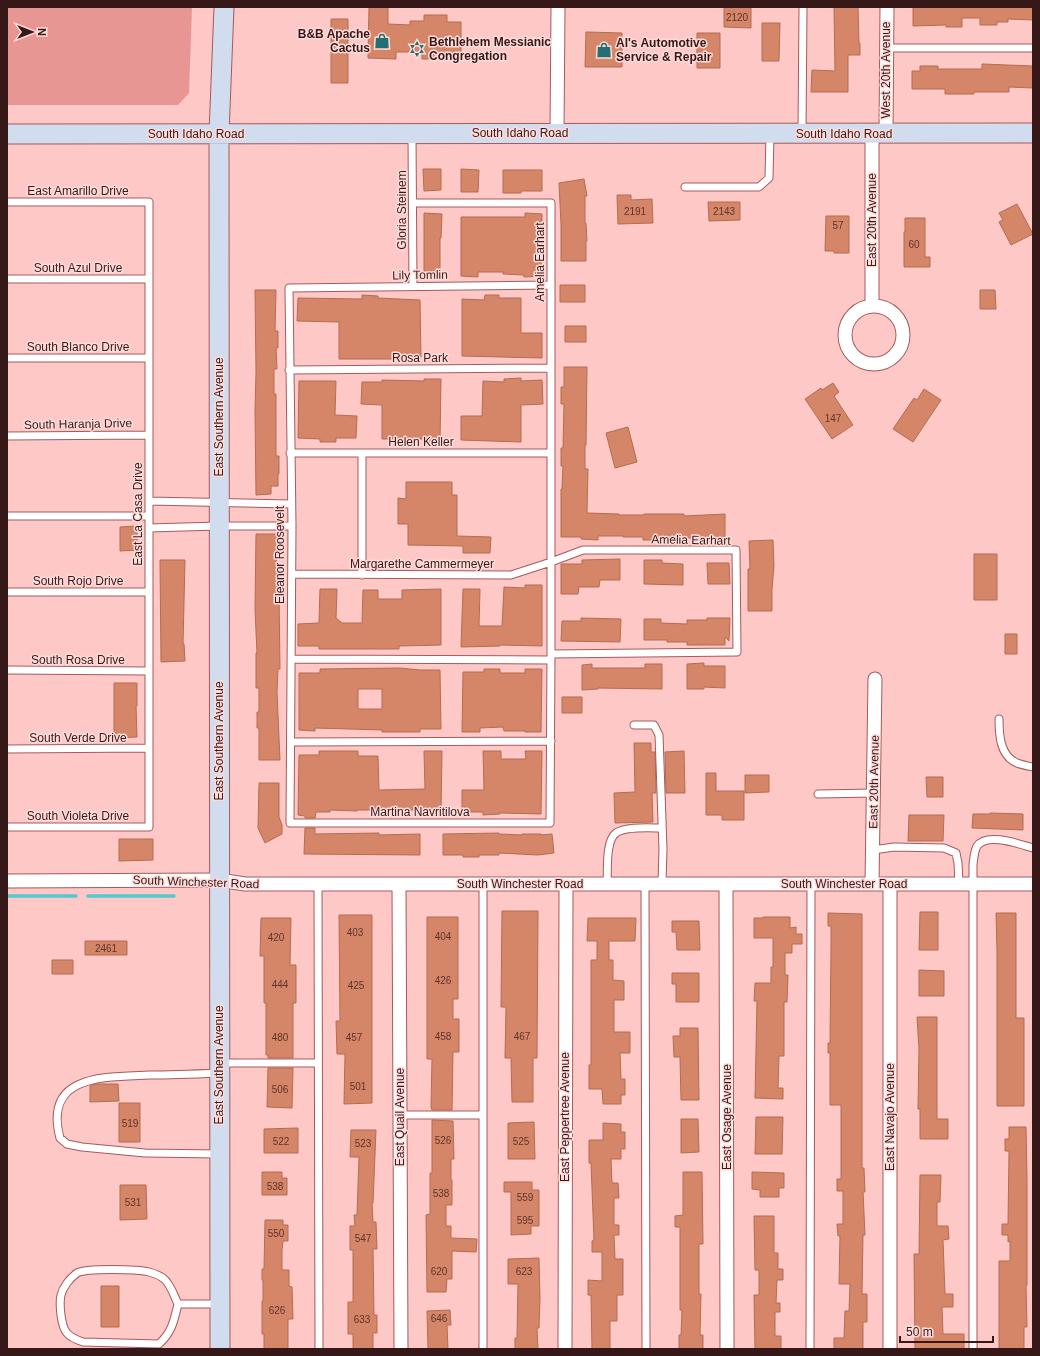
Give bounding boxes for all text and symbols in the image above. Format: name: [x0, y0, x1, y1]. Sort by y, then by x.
north arrow: [12, 12, 52, 52]
house number: 2120: [726, 12, 749, 23]
street label: West 20th Avenue: [879, 21, 893, 118]
place label: B&B Apache Cactus: [298, 27, 370, 55]
text: N: [36, 28, 48, 36]
shop icon: B&B Apache Cactus: [373, 32, 391, 50]
place label: Bethlehem Messianic Congregation: [429, 35, 551, 63]
place label: Al's Automotive Service & Repair: [616, 36, 712, 64]
synagogue icon: Bethlehem Messianic Congregation: [408, 40, 426, 58]
shop icon: Al's Automotive Service & Repair: [595, 41, 613, 59]
street label: South Idaho Road: [472, 126, 568, 140]
street label: South Idaho Road: [148, 127, 244, 141]
street label: South Idaho Road: [796, 127, 892, 141]
street label: Gloria Steinem: [395, 170, 409, 250]
street label: East 20th Avenue: [865, 173, 879, 267]
street label: East Amarillo Drive: [27, 184, 129, 198]
house number: 2191: [624, 206, 647, 217]
house number: 2143: [713, 206, 736, 217]
house number: 57: [832, 220, 844, 231]
street label: Amelia Earhart: [533, 222, 547, 302]
house number: 60: [908, 239, 920, 250]
street label: South Azul Drive: [34, 261, 123, 275]
street label: Lily Tomlin: [392, 268, 448, 282]
street label: South Blanco Drive: [27, 340, 130, 354]
street label: Rosa Park: [392, 351, 449, 365]
street label: East Southern Avenue: [212, 357, 226, 477]
house number: 147: [825, 413, 842, 424]
street label: South Haranja Drive: [24, 416, 132, 432]
street label: Helen Keller: [388, 435, 454, 449]
street label: East La Casa Drive: [131, 462, 145, 566]
street label: Eleanor Roosevelt: [273, 505, 287, 604]
street label: Amelia Earhart: [651, 532, 731, 548]
street label: Margarethe Cammermeyer: [350, 557, 494, 571]
street label: South Rojo Drive: [33, 574, 124, 588]
street label: South Rosa Drive: [31, 653, 125, 667]
street label: East Southern Avenue: [212, 681, 226, 801]
street label: South Verde Drive: [29, 731, 127, 745]
street label: East 20th Avenue: [866, 735, 882, 829]
street label: Martina Navritilova: [370, 805, 470, 819]
street label: South Violeta Drive: [27, 809, 130, 823]
street label: South Winchester Road: [132, 873, 260, 891]
street label: South Winchester Road: [457, 877, 583, 891]
street label: South Winchester Road: [781, 877, 907, 891]
house number: 403: [347, 927, 364, 938]
house number: 404: [435, 931, 452, 942]
house number: 420: [268, 932, 285, 943]
house number: 2461: [95, 943, 118, 954]
house number: 426: [435, 975, 452, 986]
house number: 444: [272, 979, 289, 990]
house number: 425: [348, 980, 365, 991]
street label: East Southern Avenue: [212, 1005, 226, 1125]
house number: 458: [435, 1031, 452, 1042]
house number: 467: [514, 1031, 531, 1042]
house number: 480: [272, 1032, 289, 1043]
house number: 457: [346, 1032, 363, 1043]
street label: East Peppertree Avenue: [558, 1052, 572, 1182]
street label: East Navajo Avenue: [883, 1063, 897, 1171]
street label: East Osage Avenue: [720, 1064, 734, 1170]
street label: East Quail Avenue: [393, 1067, 407, 1166]
house number: 501: [350, 1081, 367, 1092]
house number: 506: [272, 1084, 289, 1095]
house number: 519: [122, 1118, 139, 1129]
house number: 526: [435, 1135, 452, 1146]
house number: 522: [273, 1136, 290, 1147]
house number: 525: [513, 1136, 530, 1147]
house number: 523: [355, 1138, 372, 1149]
house number: 538: [267, 1181, 284, 1192]
house number: 538: [433, 1188, 450, 1199]
house number: 559: [517, 1192, 534, 1203]
house number: 531: [125, 1197, 142, 1208]
house number: 595: [517, 1215, 534, 1226]
house number: 550: [268, 1228, 285, 1239]
house number: 547: [355, 1233, 372, 1244]
house number: 620: [431, 1266, 448, 1277]
house number: 623: [516, 1266, 533, 1277]
house number: 626: [269, 1305, 286, 1316]
house number: 646: [431, 1313, 448, 1324]
house number: 633: [354, 1314, 371, 1325]
scale bar: [900, 1318, 993, 1344]
text: 50 m: [906, 1325, 933, 1339]

